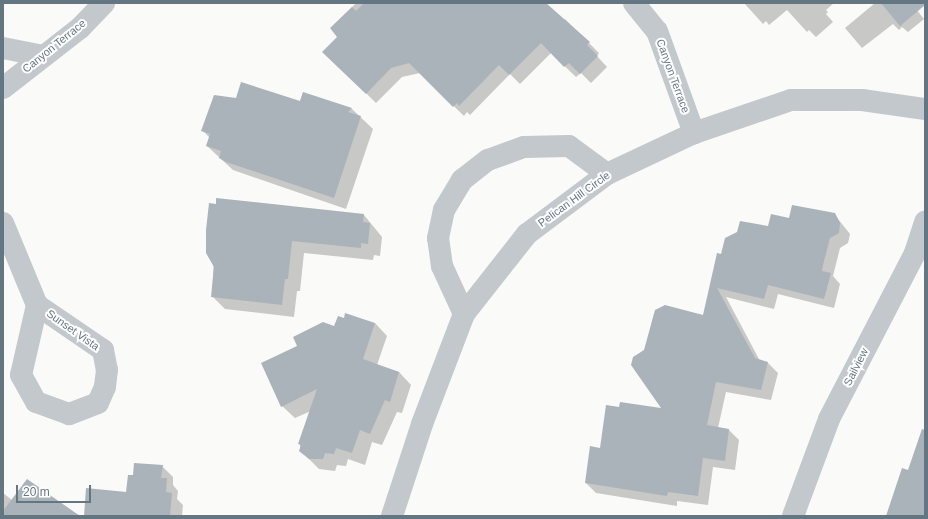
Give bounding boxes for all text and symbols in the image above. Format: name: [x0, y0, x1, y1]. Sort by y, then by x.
street label: Canyon Terrace: [20, 16, 88, 76]
street label: Canyon Terrace: [654, 37, 692, 115]
street label: Pelican Hill Circle: [536, 169, 612, 229]
street label: Sunset Vista: [44, 307, 102, 353]
street label: Sailview: [841, 346, 871, 388]
scale bar: [18, 477, 93, 503]
text: 20 m: [23, 485, 50, 499]

